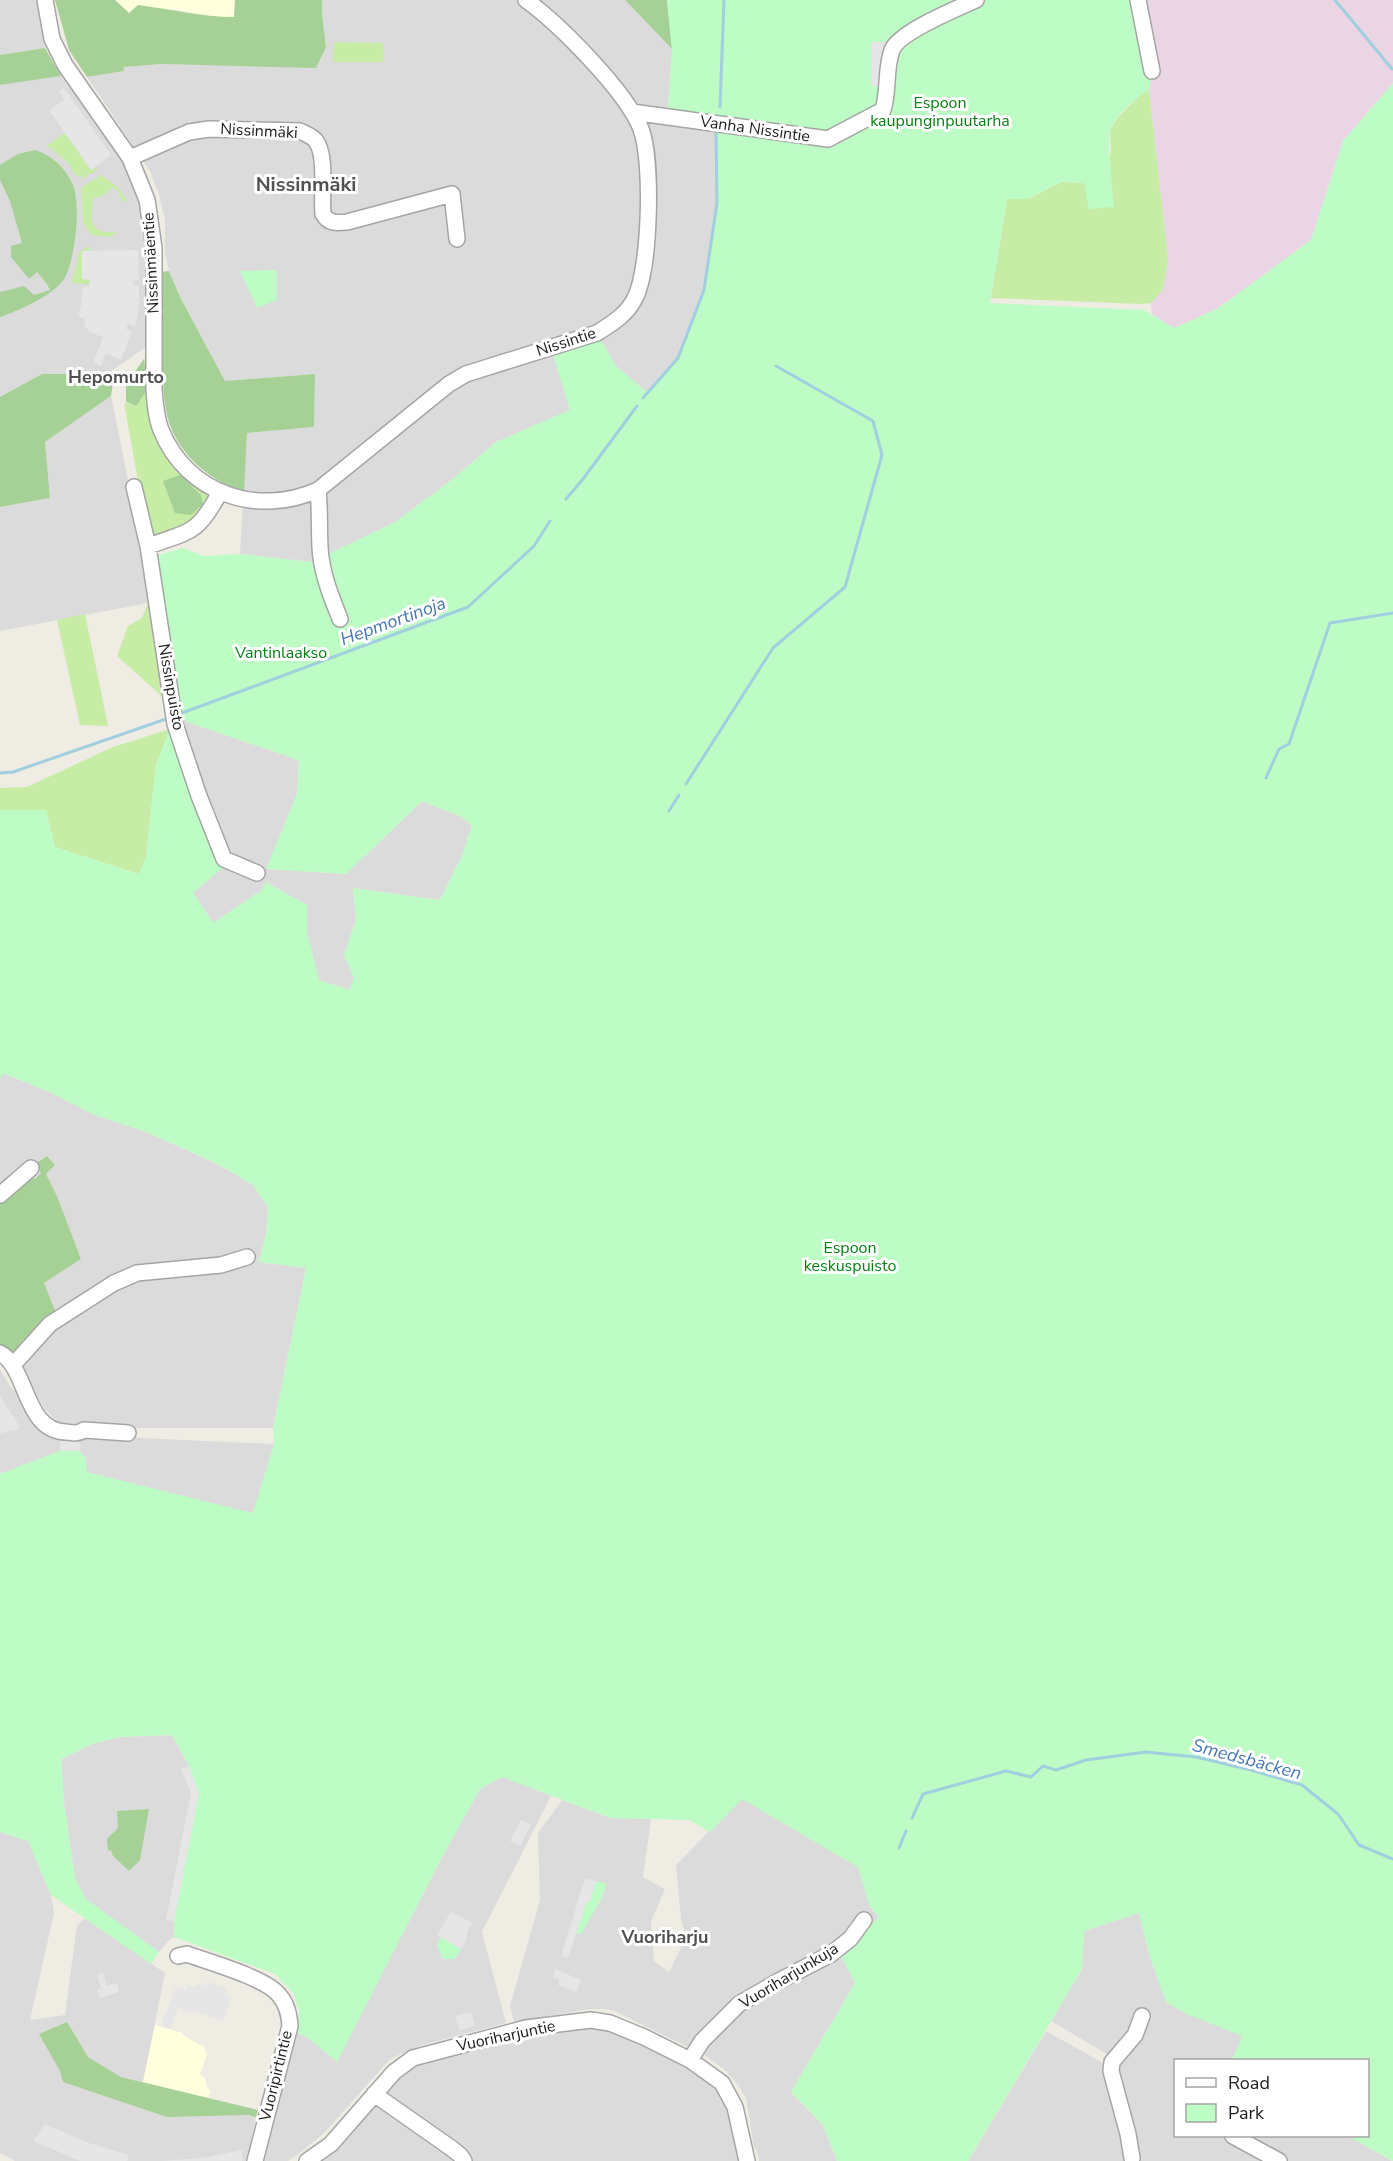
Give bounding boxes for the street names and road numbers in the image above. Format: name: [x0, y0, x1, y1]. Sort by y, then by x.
street label: Vanha Nissintie: [698, 110, 811, 148]
street label: Nissinmäki: [220, 118, 298, 144]
street label: Nissinmäentie: [137, 212, 165, 314]
street label: Nissintie: [533, 322, 599, 362]
street label: Nissinpuisto: [153, 642, 189, 732]
street label: Vuoriharjunkuja: [735, 1938, 843, 2015]
street label: Vuoriharjuntie: [454, 2015, 557, 2057]
street label: Vuoripirtintie: [254, 2028, 298, 2125]

